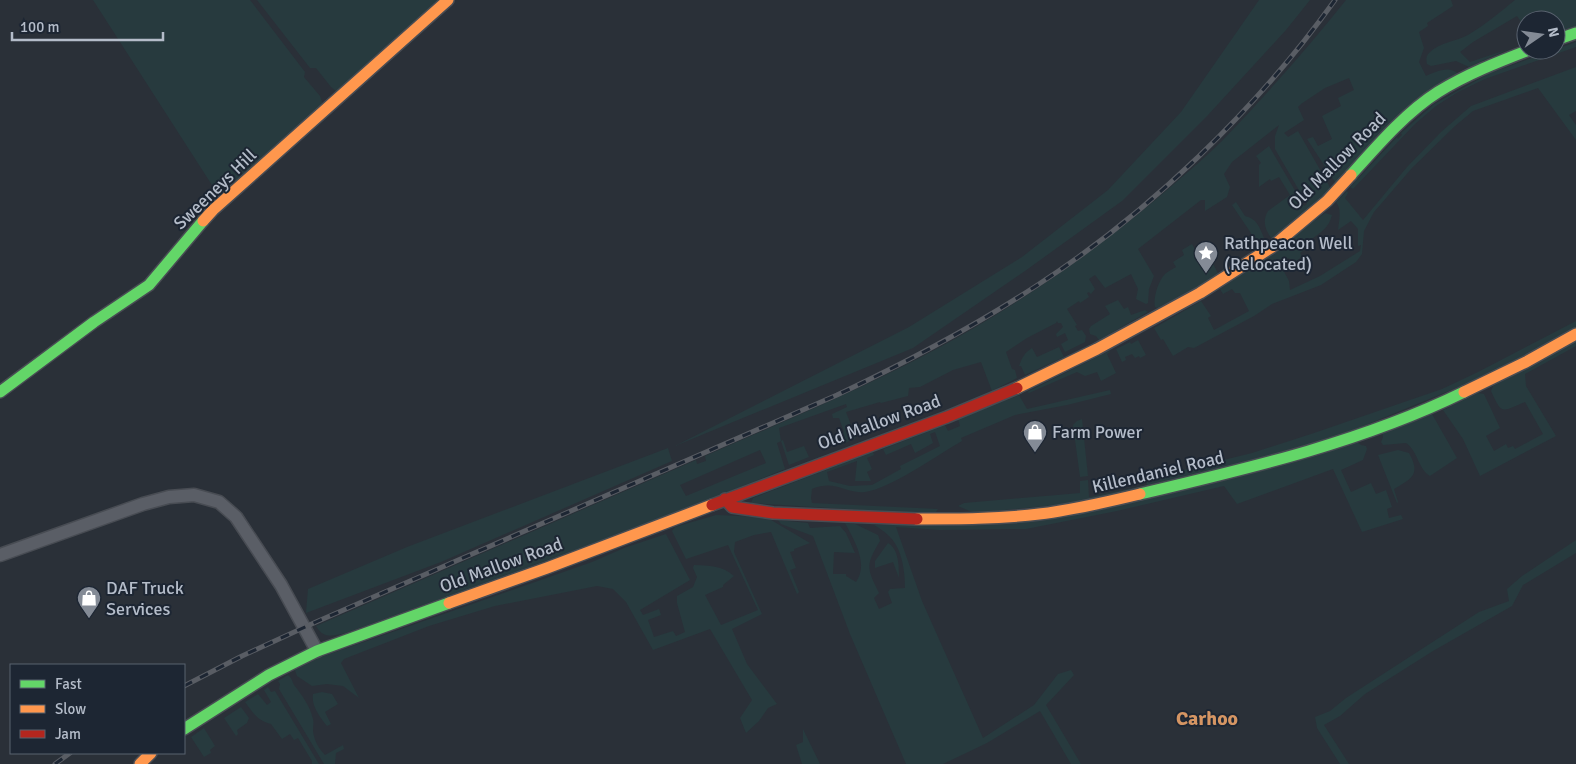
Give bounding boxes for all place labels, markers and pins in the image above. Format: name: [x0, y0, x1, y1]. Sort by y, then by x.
place label: Rathpeacon Well (Relocated): [1224, 232, 1353, 275]
place icon: Rathpeacon Well (Relocated): [1193, 240, 1219, 274]
shop icon: Farm Power: [1022, 419, 1048, 453]
place label: Farm Power: [1052, 421, 1143, 443]
place label: DAF Truck Services: [106, 577, 184, 620]
shop icon: DAF Truck Services: [76, 585, 102, 619]

